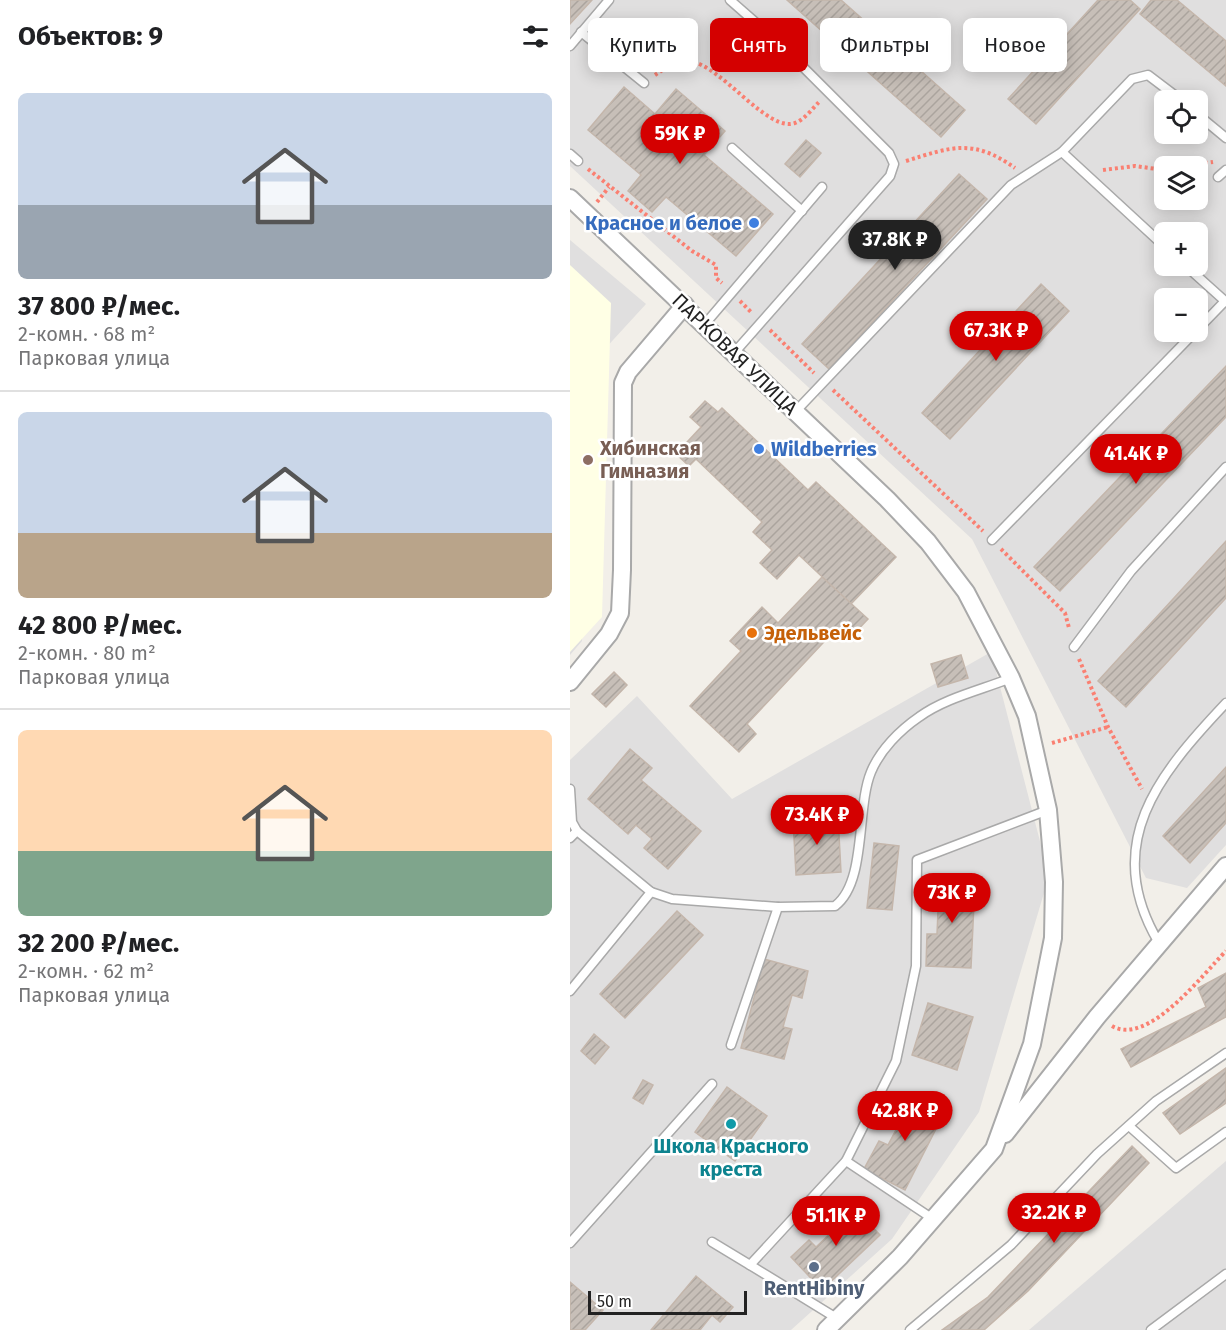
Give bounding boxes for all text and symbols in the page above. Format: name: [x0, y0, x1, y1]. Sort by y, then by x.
chip: Купить: [588, 18, 698, 72]
chip: Снять: [710, 18, 808, 72]
chip: Фильтры: [820, 18, 951, 72]
chip: Новое: [963, 18, 1067, 72]
icon: filters: [519, 20, 552, 53]
text: Объектов: 9: [18, 21, 163, 52]
map controls: [1154, 90, 1208, 342]
button: locate: [1154, 90, 1208, 144]
pin: 59K ₽: [638, 114, 722, 165]
text: 59K ₽: [655, 121, 705, 145]
icon: home: [231, 132, 339, 240]
button: layers: [1154, 156, 1208, 210]
place label: Красное и белое: [585, 211, 742, 235]
marker: Красное и белое: [747, 216, 761, 230]
pin: 37.8K ₽: [840, 220, 950, 271]
button: +: [1154, 222, 1208, 276]
text: 37.8K ₽: [862, 227, 928, 251]
street label: ПАРКОВАЯ УЛИЦА: [667, 288, 803, 420]
button: −: [1154, 288, 1208, 342]
text: 37 800 ₽/мес.: [18, 291, 180, 322]
pin: 67.3K ₽: [941, 311, 1051, 362]
text: 67.3K ₽: [964, 318, 1028, 342]
text: 2-комн. · 68 m²: [18, 322, 155, 346]
text: Парковая улица: [18, 346, 170, 370]
pin: 41.4K ₽: [1081, 434, 1191, 485]
place label: Хибинская Гимназия: [599, 436, 701, 483]
place label: Wildberries: [771, 437, 877, 461]
text: 41.4K ₽: [1104, 441, 1168, 465]
marker: Wildberries: [752, 442, 766, 456]
icon: home: [231, 451, 339, 559]
marker: Хибинская Гимназия: [581, 453, 595, 467]
text: 42 800 ₽/мес.: [18, 610, 182, 641]
place label: Эдельвейс: [764, 621, 862, 645]
marker: Эдельвейс: [745, 626, 759, 640]
text: 2-комн. · 80 m²: [18, 641, 156, 665]
text: Парковая улица: [18, 665, 170, 689]
icon: home: [231, 769, 339, 877]
pin: 73.4K ₽: [762, 795, 872, 846]
text: 73.4K ₽: [785, 802, 849, 826]
pin: 73K ₽: [910, 873, 994, 924]
text: 73K ₽: [928, 880, 976, 904]
text: 32 200 ₽/мес.: [18, 928, 179, 959]
text: 2-комн. · 62 m²: [18, 959, 154, 983]
text: Парковая улица: [18, 983, 170, 1007]
pin: 42.8K ₽: [850, 1091, 960, 1142]
text: 42.8K ₽: [872, 1098, 938, 1122]
marker: Школа Красного креста: [724, 1117, 738, 1131]
place label: Школа Красного креста: [653, 1134, 809, 1181]
pin: 32.2K ₽: [999, 1193, 1109, 1244]
pin: 51.1K ₽: [781, 1196, 891, 1247]
text: 32.2K ₽: [1022, 1200, 1086, 1224]
text: 51.1K ₽: [806, 1203, 866, 1227]
marker: RentHibiny: [807, 1260, 821, 1274]
place label: RentHibiny: [764, 1276, 865, 1300]
scale bar: [588, 1288, 747, 1316]
text: 50 m: [597, 1292, 632, 1311]

